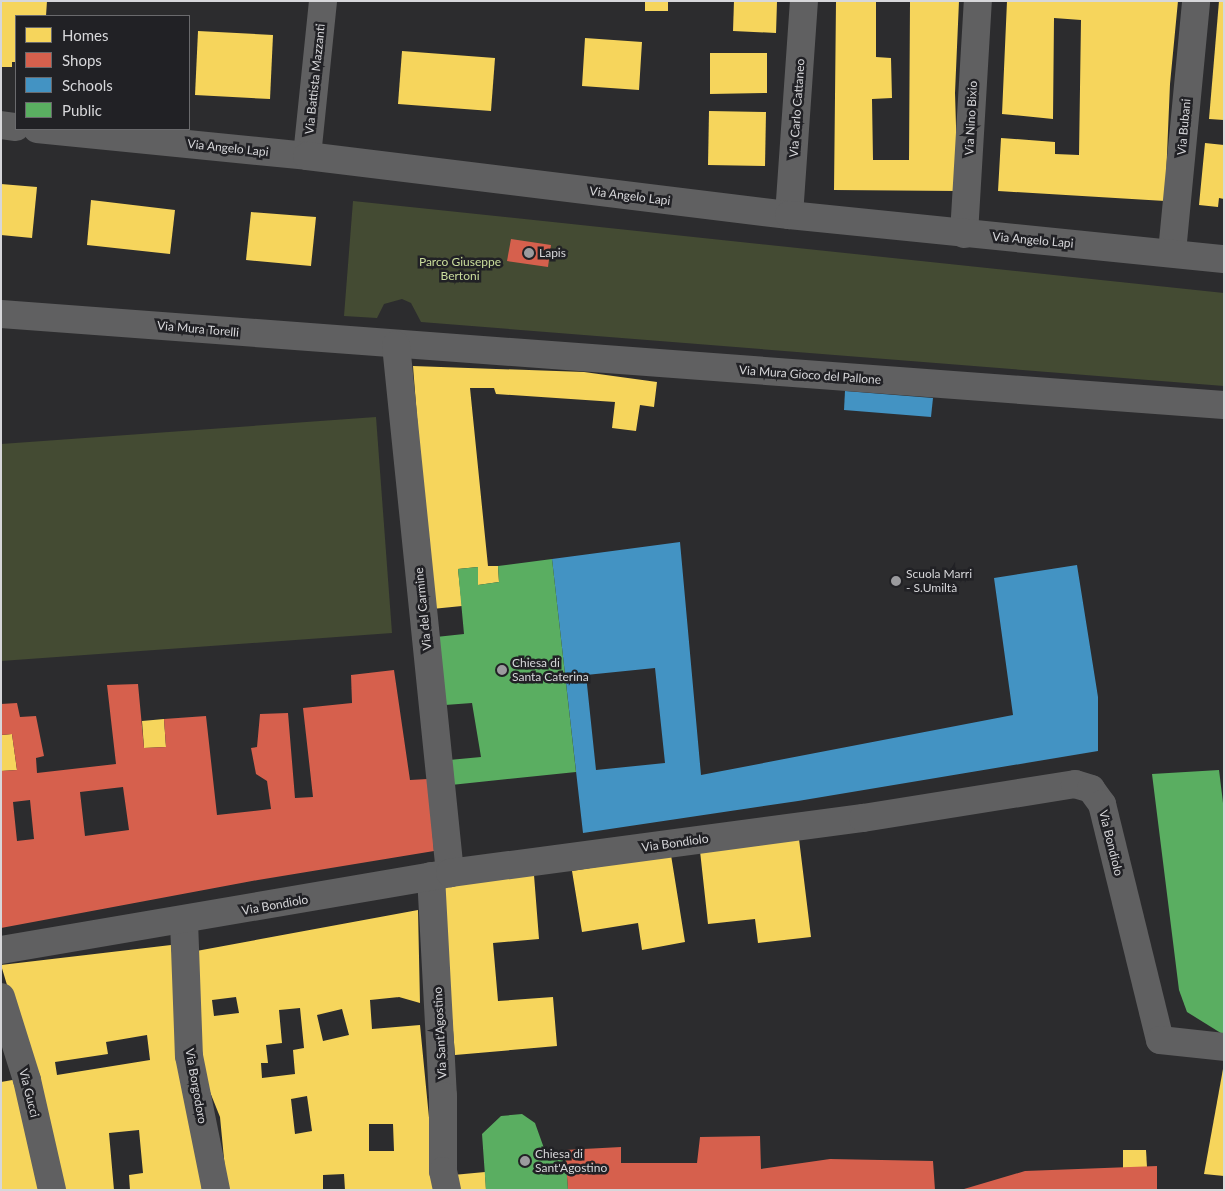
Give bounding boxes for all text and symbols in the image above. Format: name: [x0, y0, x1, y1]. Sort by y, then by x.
legend: [15, 15, 190, 130]
street label: Via Battista Mazzanti: [302, 23, 328, 135]
text: Homes: [62, 26, 108, 44]
text: Shops: [62, 51, 102, 69]
street label: Via Carlo Cattaneo: [786, 58, 808, 158]
text: Schools: [62, 76, 113, 94]
street label: Via Nino Bixio: [962, 80, 980, 156]
street label: Via Bubani: [1174, 98, 1194, 156]
text: Public: [62, 101, 102, 119]
street label: Via Angelo Lapi: [187, 137, 269, 159]
street label: Via Angelo Lapi: [589, 184, 671, 208]
street label: Via Angelo Lapi: [992, 229, 1074, 251]
place label: Lapis: [539, 246, 566, 260]
marker: Lapis: [523, 247, 535, 259]
park label: Parco Giuseppe Bertoni: [419, 255, 501, 283]
street label: Via Mura Torelli: [156, 318, 240, 340]
street label: Via Mura Gioco del Pallone: [738, 363, 882, 387]
street label: Via del Carmine: [411, 567, 435, 651]
place label: Scuola Marri - S.Umiltà: [906, 567, 972, 595]
marker: Scuola Marri - S.Umiltà: [890, 575, 902, 587]
place label: Chiesa di Santa Caterina: [512, 656, 589, 684]
marker: Chiesa di Santa Caterina: [496, 664, 508, 676]
street label: Via Bondiolo: [1096, 809, 1126, 877]
street label: Via Bondiolo: [641, 831, 709, 855]
street label: Via Bondiolo: [241, 892, 309, 918]
street label: Via Sant'Agostino: [430, 987, 450, 1079]
street label: Via Borgodoro: [182, 1047, 210, 1125]
street label: Via Gucci: [16, 1067, 42, 1119]
place label: Chiesa di Sant'Agostino: [535, 1147, 607, 1175]
marker: Chiesa di Sant'Agostino: [519, 1155, 531, 1167]

